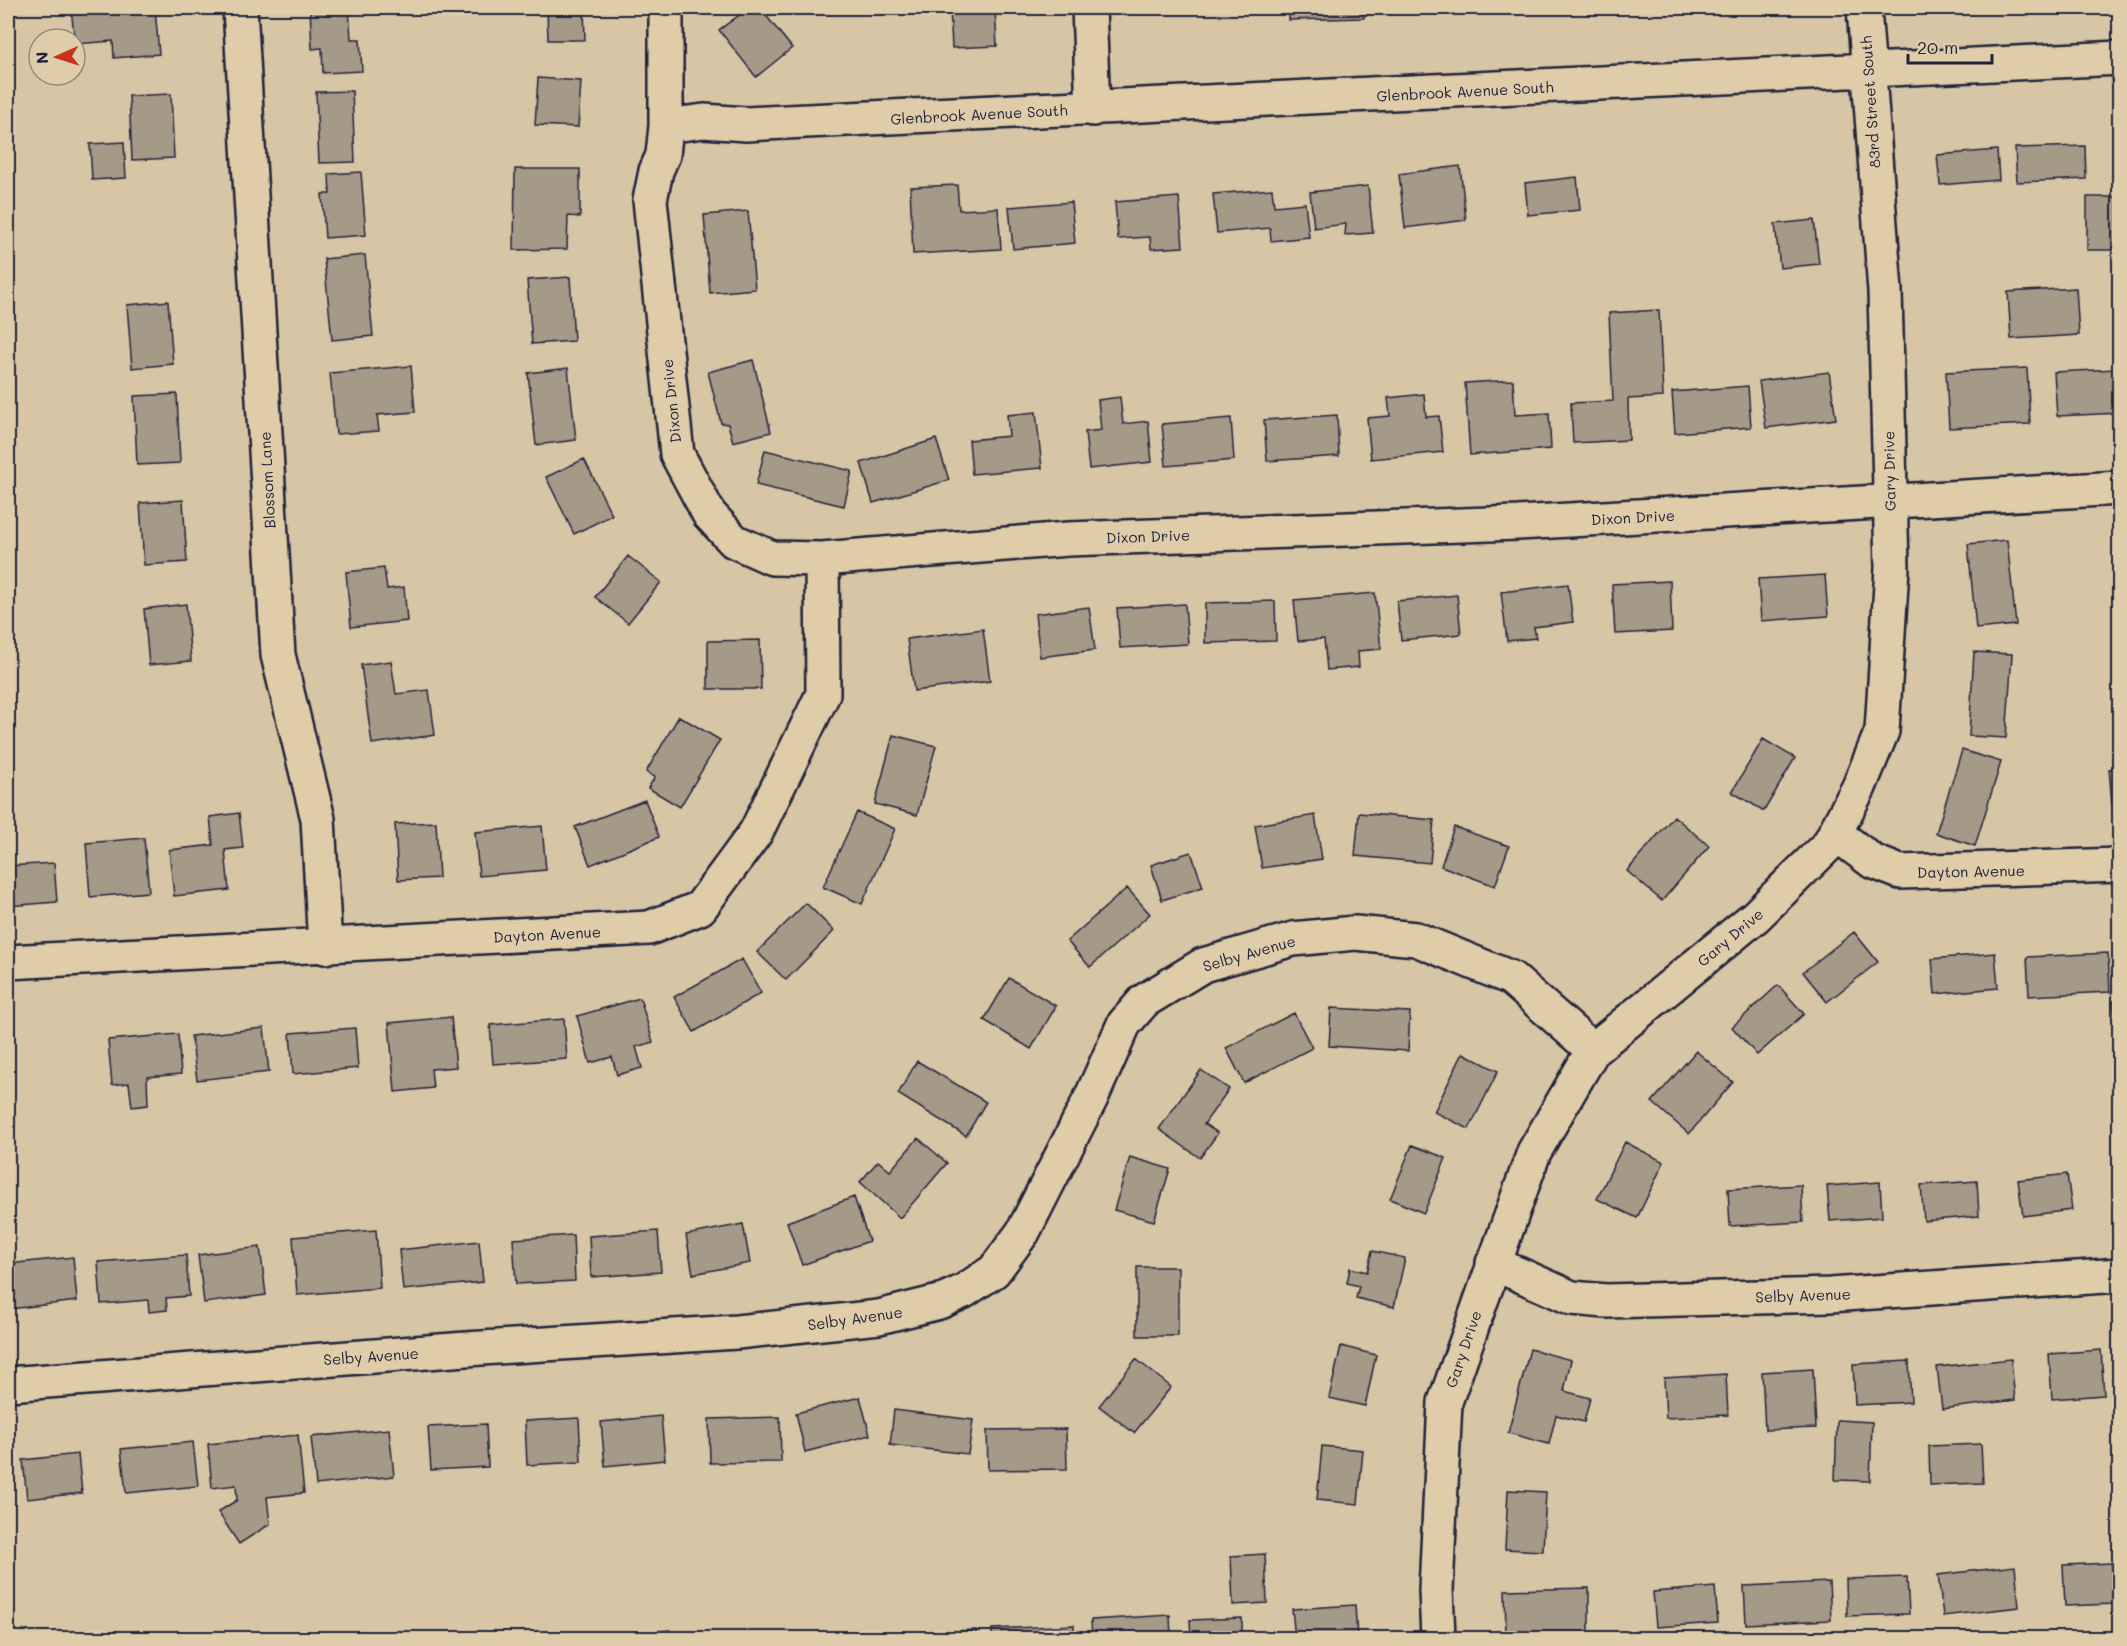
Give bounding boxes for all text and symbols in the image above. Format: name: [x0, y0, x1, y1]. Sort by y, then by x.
north arrow: [27, 27, 87, 87]
scale bar: [1908, 27, 1992, 65]
street label: 83rd Street South: [1855, 35, 1885, 169]
text: 20 m: [1917, 35, 1958, 59]
text: N: [31, 51, 52, 64]
street label: Glenbrook Avenue South: [1376, 76, 1554, 106]
street label: Glenbrook Avenue South: [890, 99, 1068, 129]
street label: Dixon Drive: [657, 358, 685, 444]
street label: Blossom Lane: [254, 431, 280, 529]
street label: Gary Drive: [1878, 431, 1900, 511]
street label: Dixon Drive: [1590, 505, 1676, 529]
street label: Dixon Drive: [1106, 525, 1190, 547]
street label: Dayton Avenue: [1917, 860, 2025, 882]
street label: Gary Drive: [1693, 904, 1767, 970]
street label: Dayton Avenue: [493, 921, 601, 947]
street label: Selby Avenue: [1200, 930, 1298, 976]
street label: Selby Avenue: [1755, 1283, 1851, 1307]
street label: Selby Avenue: [806, 1301, 904, 1335]
street label: Gary Drive: [1440, 1308, 1486, 1390]
street label: Selby Avenue: [323, 1343, 419, 1369]

